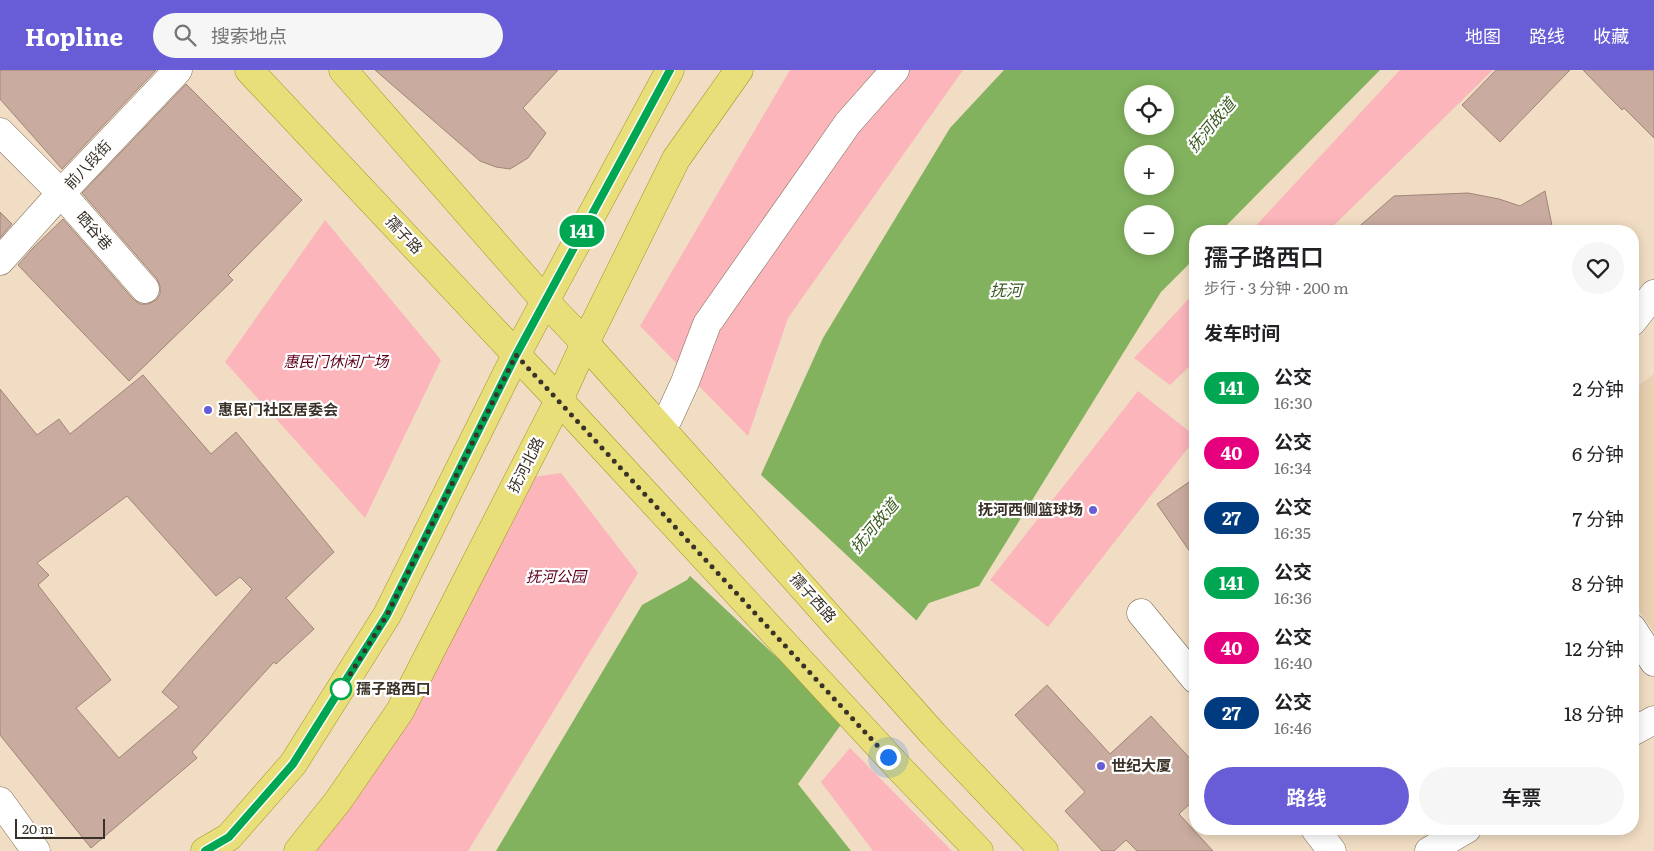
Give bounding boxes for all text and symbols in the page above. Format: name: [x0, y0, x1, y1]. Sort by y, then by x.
search box: [153, 13, 503, 58]
text: Hopline: [25, 18, 123, 53]
icon: search: [171, 21, 199, 49]
text: 搜索地点: [211, 21, 287, 49]
text: 地图: [1465, 22, 1501, 49]
text: 路线: [1529, 22, 1565, 49]
text: 收藏: [1593, 22, 1629, 49]
map controls: [1124, 85, 1174, 255]
button: locate: [1124, 85, 1174, 135]
water label: 抚河故道: [1180, 91, 1241, 157]
street label: 前八段街: [58, 134, 116, 194]
button: +: [1124, 145, 1174, 195]
street label: 晒谷巷: [72, 205, 119, 255]
button: −: [1124, 205, 1174, 255]
street label: 孺子路: [381, 210, 429, 258]
line badge: 141: [553, 215, 611, 247]
text: 141: [569, 217, 595, 244]
text: 孺子路西口: [1204, 238, 1324, 273]
button: heart: [1572, 242, 1624, 294]
text: 步行 · 3 分钟 · 200 m: [1204, 275, 1349, 299]
water label: 抚河: [990, 277, 1025, 301]
text: 发车时间: [1204, 318, 1280, 346]
park label: 惠民门休闲广场: [283, 349, 390, 372]
text: 公交: [1274, 362, 1312, 390]
text: 141: [1219, 374, 1244, 401]
text: 2 分钟: [1573, 374, 1624, 402]
text: 16:30: [1274, 390, 1312, 414]
place label: 惠民门社区居委会: [218, 397, 338, 420]
marker: 惠民门社区居委会: [202, 404, 214, 416]
text: 公交: [1274, 427, 1312, 455]
street label: 抚河北路: [501, 432, 549, 496]
text: 40: [1221, 439, 1242, 466]
text: 6 分钟: [1572, 439, 1624, 467]
text: 16:34: [1274, 455, 1312, 479]
water label: 抚河故道: [843, 492, 904, 558]
text: 公交: [1274, 492, 1312, 520]
place label: 抚河西侧篮球场: [978, 497, 1083, 520]
marker: 抚河西侧篮球场: [1087, 504, 1099, 516]
text: 27: [1222, 504, 1241, 531]
text: 7 分钟: [1573, 504, 1624, 532]
text: 16:35: [1274, 520, 1311, 544]
text: 公交: [1274, 557, 1312, 585]
park label: 抚河公园: [526, 564, 588, 587]
street label: 孺子西路: [785, 567, 843, 627]
text: 141: [1219, 569, 1244, 596]
text: 8 分钟: [1572, 569, 1624, 597]
text: 16:36: [1274, 585, 1312, 609]
text: 公交: [1274, 622, 1312, 650]
text: 40: [1221, 634, 1242, 661]
text: 12 分钟: [1565, 634, 1624, 662]
text: 16:40: [1274, 650, 1312, 674]
place label: 孺子路西口: [356, 676, 431, 699]
marker: 孺子路西口: [330, 678, 352, 700]
text: 公交: [1274, 687, 1312, 715]
text: 27: [1222, 699, 1241, 726]
text: 18 分钟: [1564, 699, 1624, 727]
text: 16:46: [1274, 715, 1312, 739]
your location: [876, 745, 901, 770]
place label: 世纪大厦: [1111, 753, 1171, 776]
marker: 世纪大厦: [1095, 760, 1107, 772]
button: 路线: [1204, 767, 1409, 825]
button: 车票: [1419, 767, 1624, 825]
scale bar: [15, 816, 105, 839]
text: 20 m: [22, 818, 54, 838]

